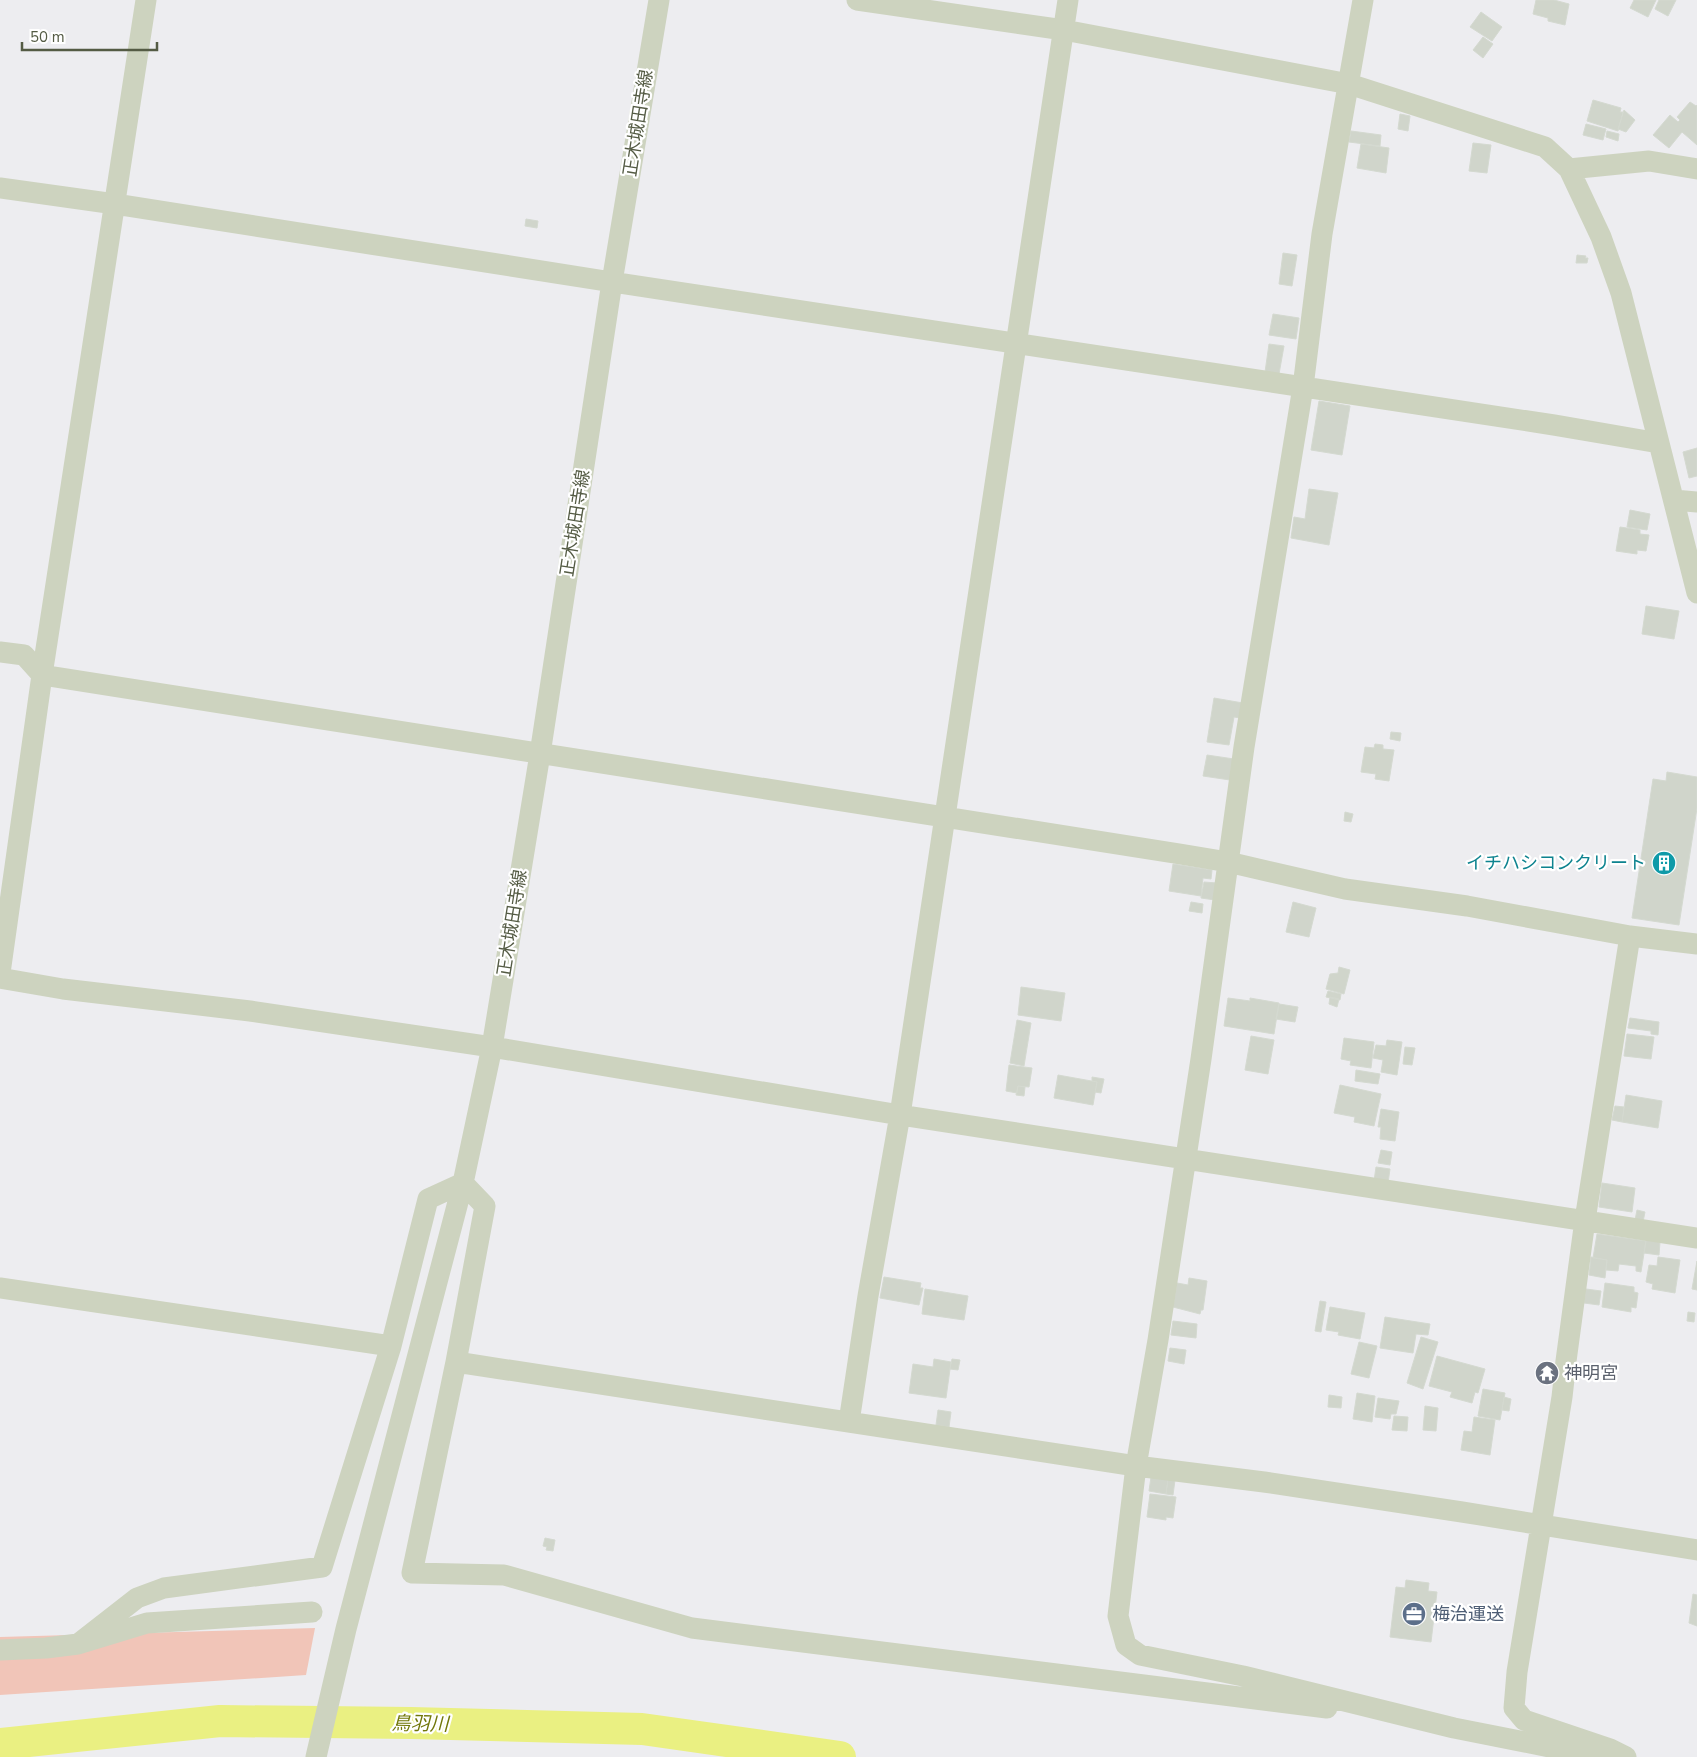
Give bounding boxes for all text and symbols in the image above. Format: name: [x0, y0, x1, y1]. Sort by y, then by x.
scale bar: [22, 20, 158, 52]
text: 50 m: [30, 27, 65, 47]
street label: 正木城田寺線: [618, 68, 658, 178]
street label: 正木城田寺線: [555, 468, 595, 578]
building icon: イチハシコンクリート: [1651, 850, 1677, 876]
place label: イチハシコンクリート: [1466, 851, 1646, 875]
street label: 正木城田寺線: [492, 868, 532, 978]
temple icon: 神明宮: [1534, 1360, 1560, 1386]
place label: 神明宮: [1564, 1361, 1618, 1385]
office icon: 梅治運送: [1401, 1601, 1427, 1627]
place label: 梅治運送: [1432, 1602, 1504, 1626]
water label: 鳥羽川: [391, 1711, 451, 1738]

